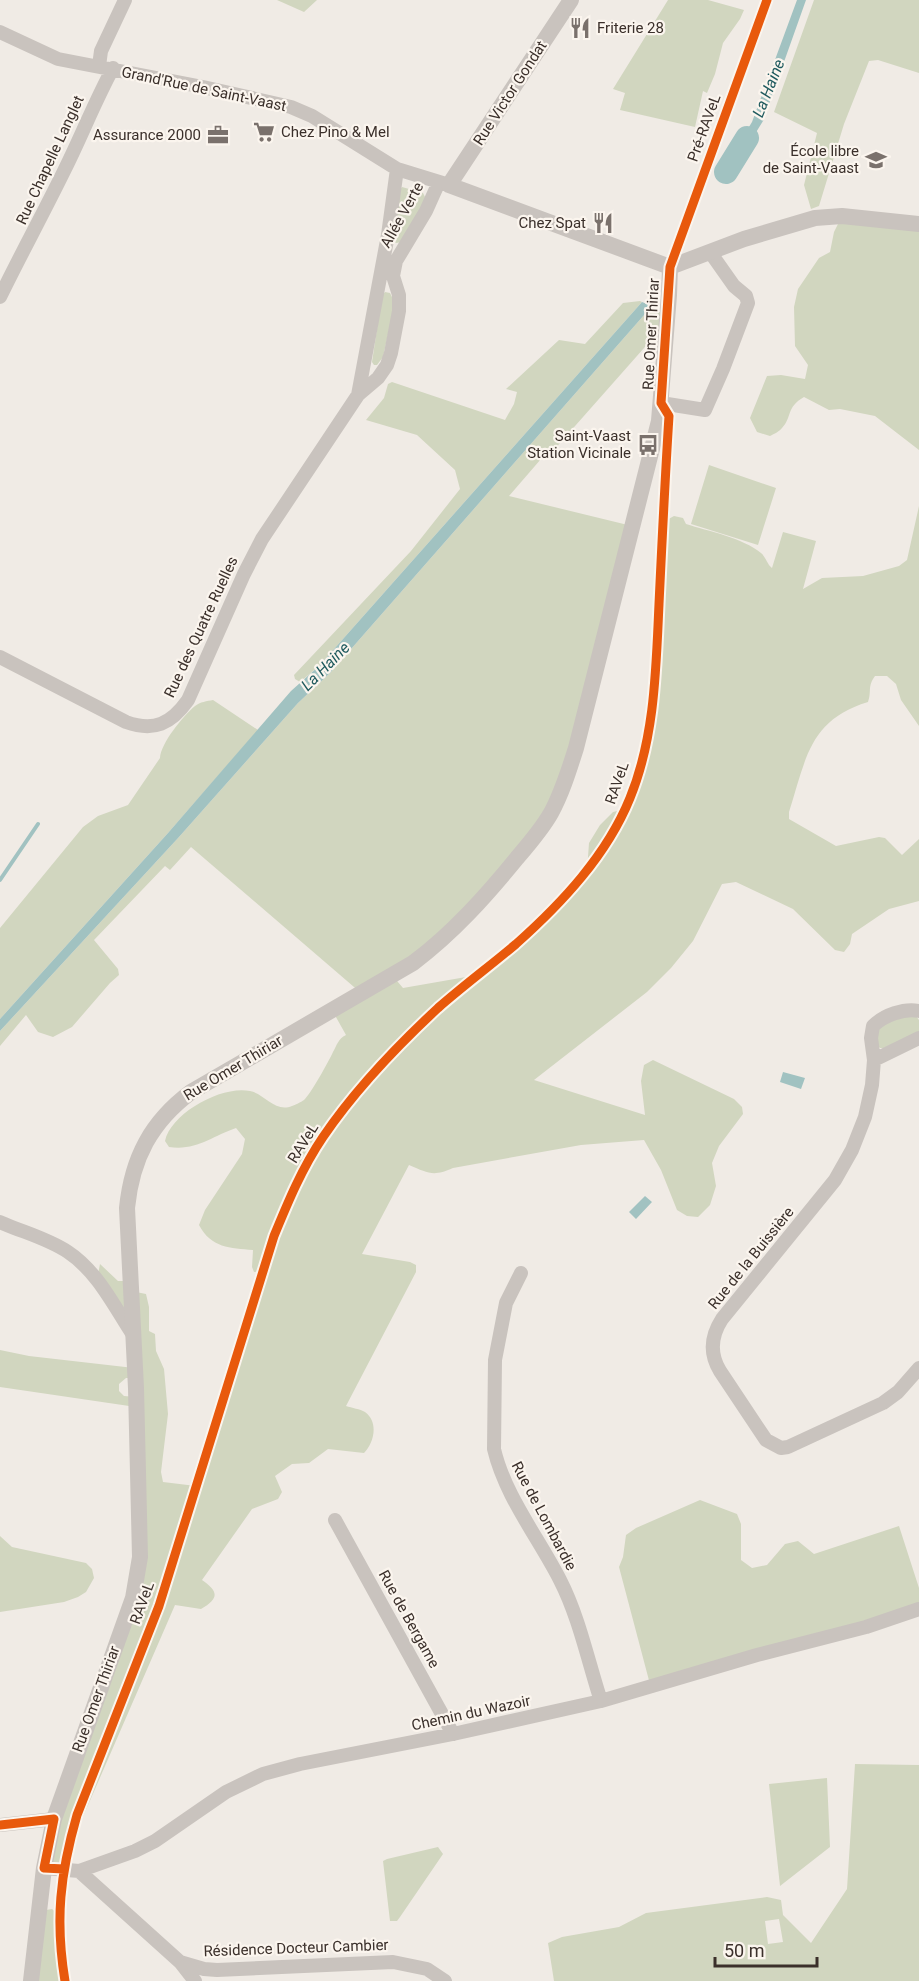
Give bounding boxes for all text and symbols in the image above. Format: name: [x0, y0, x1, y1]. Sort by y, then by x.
restaurant icon: Friterie 28: [568, 16, 592, 40]
place label: Friterie 28: [597, 19, 664, 37]
street label: Rue Victor Gondat: [470, 37, 551, 149]
water label: La Haine: [748, 56, 789, 120]
street label: Grand'Rue de Saint-Vaast: [120, 63, 288, 115]
street label: Pré-RAVeL: [684, 92, 724, 164]
street label: Rue Chapelle Langlet: [12, 93, 88, 227]
supermarket icon: Chez Pino & Mel: [252, 120, 276, 144]
office icon: Assurance 2000: [206, 123, 230, 147]
place label: Chez Pino & Mel: [281, 123, 390, 141]
place label: Assurance 2000: [93, 126, 201, 144]
place label: École libre de Saint-Vaast: [763, 142, 859, 177]
school or university icon: École libre de Saint-Vaast: [864, 148, 888, 172]
street label: Allée Verte: [377, 179, 427, 251]
restaurant icon: Chez Spat: [591, 211, 615, 235]
place label: Chez Spat: [518, 214, 586, 232]
street label: Rue Omer Thiriar: [639, 278, 663, 390]
place label: Saint-Vaast Station Vicinale: [527, 427, 631, 462]
bus stop icon: Saint-Vaast Station Vicinale: [636, 433, 660, 457]
street label: Rue des Quatre Ruelles: [160, 554, 242, 700]
water label: La Haine: [297, 638, 354, 695]
street label: RAVeL: [601, 759, 633, 807]
street label: Rue Omer Thiriar: [180, 1031, 286, 1105]
street label: RAVeL: [284, 1120, 322, 1166]
street label: Rue de la Buissière: [704, 1203, 798, 1313]
street label: Rue de Lombardie: [508, 1458, 580, 1574]
street label: Rue de Bergame: [375, 1567, 443, 1671]
street label: RAVeL: [126, 1579, 158, 1627]
street label: Rue Omer Thiriar: [68, 1643, 124, 1755]
street label: Chemin du Wazoir: [410, 1692, 532, 1734]
scale bar: [715, 1930, 817, 1968]
street label: Résidence Docteur Cambier: [203, 1936, 389, 1960]
text: 50 m: [724, 1940, 764, 1961]

